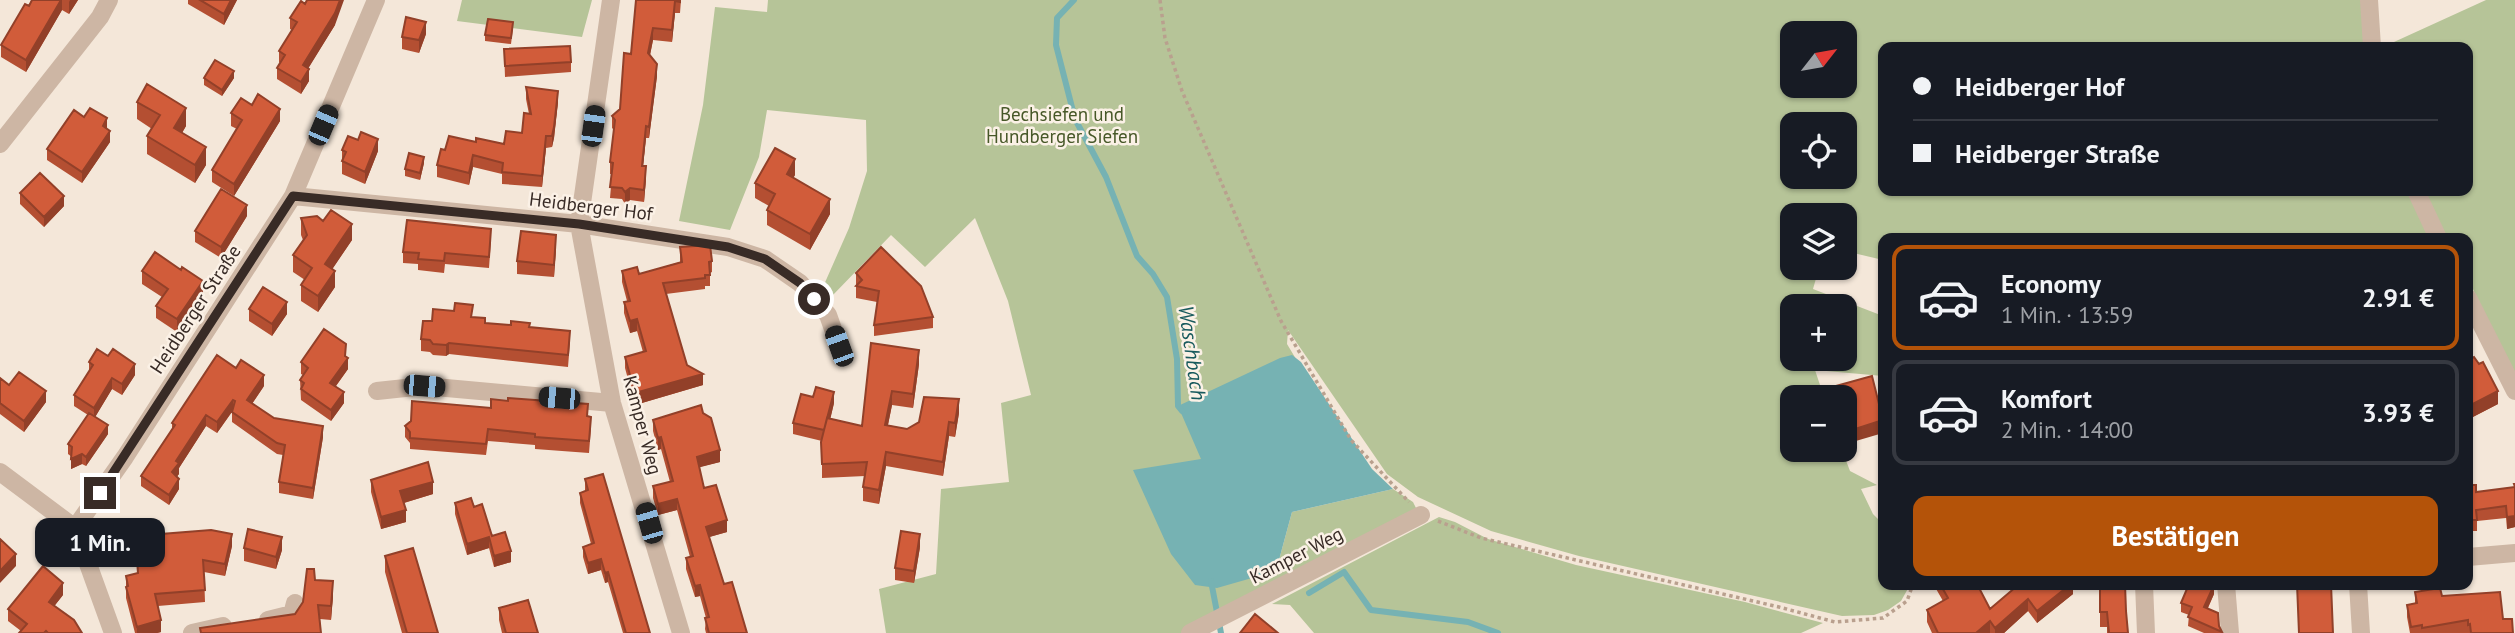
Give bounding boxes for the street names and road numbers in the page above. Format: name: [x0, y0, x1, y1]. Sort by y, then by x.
street label: Heidberger Hof: [528, 187, 655, 226]
street label: Heidberger Straße: [144, 240, 246, 378]
street label: Kamper Weg: [618, 373, 668, 477]
street label: Kamper Weg: [1245, 521, 1347, 589]

